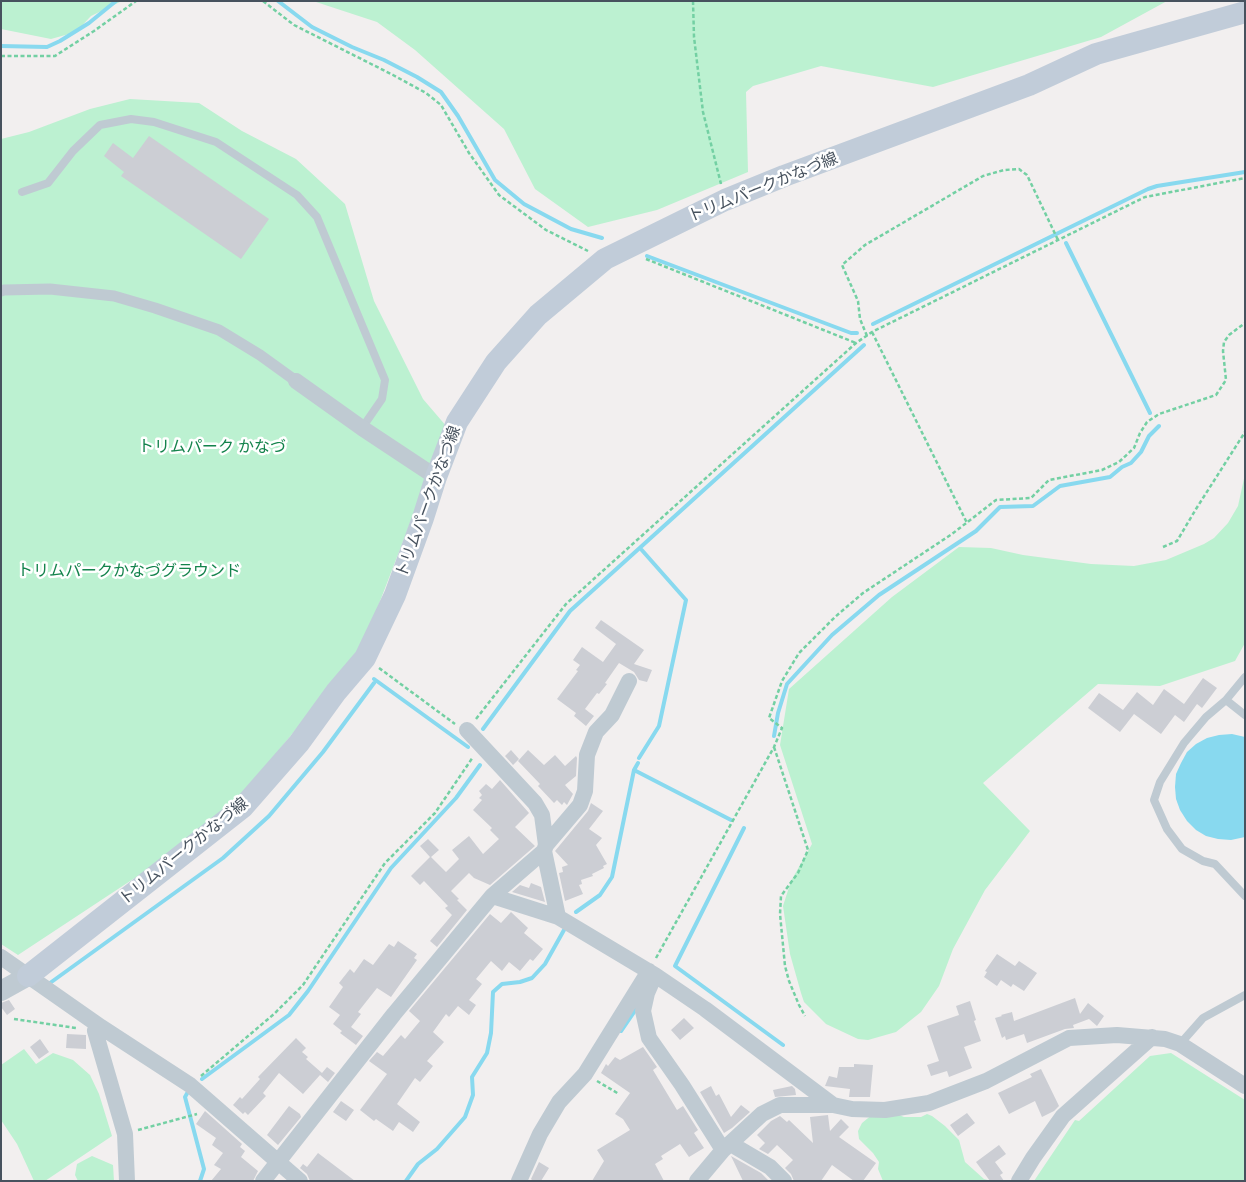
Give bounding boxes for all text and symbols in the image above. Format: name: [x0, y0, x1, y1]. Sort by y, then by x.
street label: トリムパークかなづ線: [685, 149, 841, 227]
street label: トリムパークかなづ線: [393, 424, 465, 580]
park label: トリムパーク かなづ: [138, 438, 286, 458]
park label: トリムパークかなづグラウンド: [17, 562, 241, 582]
street label: トリムパークかなづ線: [116, 794, 252, 910]

